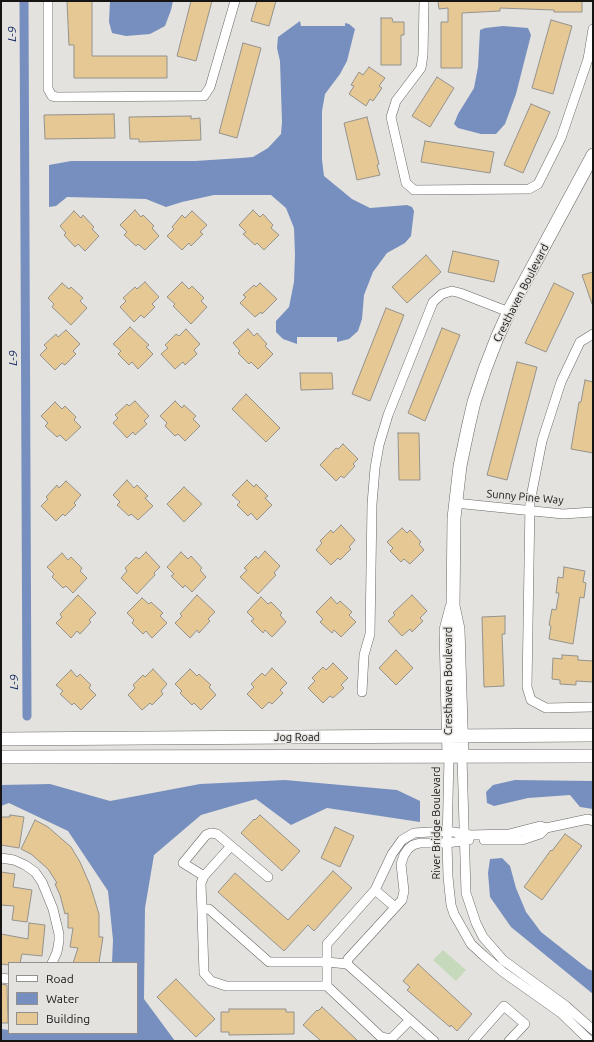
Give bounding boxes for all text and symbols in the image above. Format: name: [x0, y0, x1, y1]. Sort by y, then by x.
water label: L-9: [5, 26, 19, 42]
street label: Cresthaven Boulevard: [490, 242, 552, 344]
water label: L-9: [6, 350, 20, 366]
street label: Sunny Pine Way: [486, 487, 564, 507]
street label: Cresthaven Boulevard: [441, 627, 455, 735]
water label: L-9: [7, 674, 21, 690]
street label: Jog Road: [274, 730, 320, 744]
street label: River Bridge Boulevard: [429, 766, 443, 880]
legend: [8, 962, 138, 1034]
text: Road: [46, 972, 74, 985]
text: Water: [46, 992, 79, 1005]
text: Building: [46, 1012, 90, 1025]

